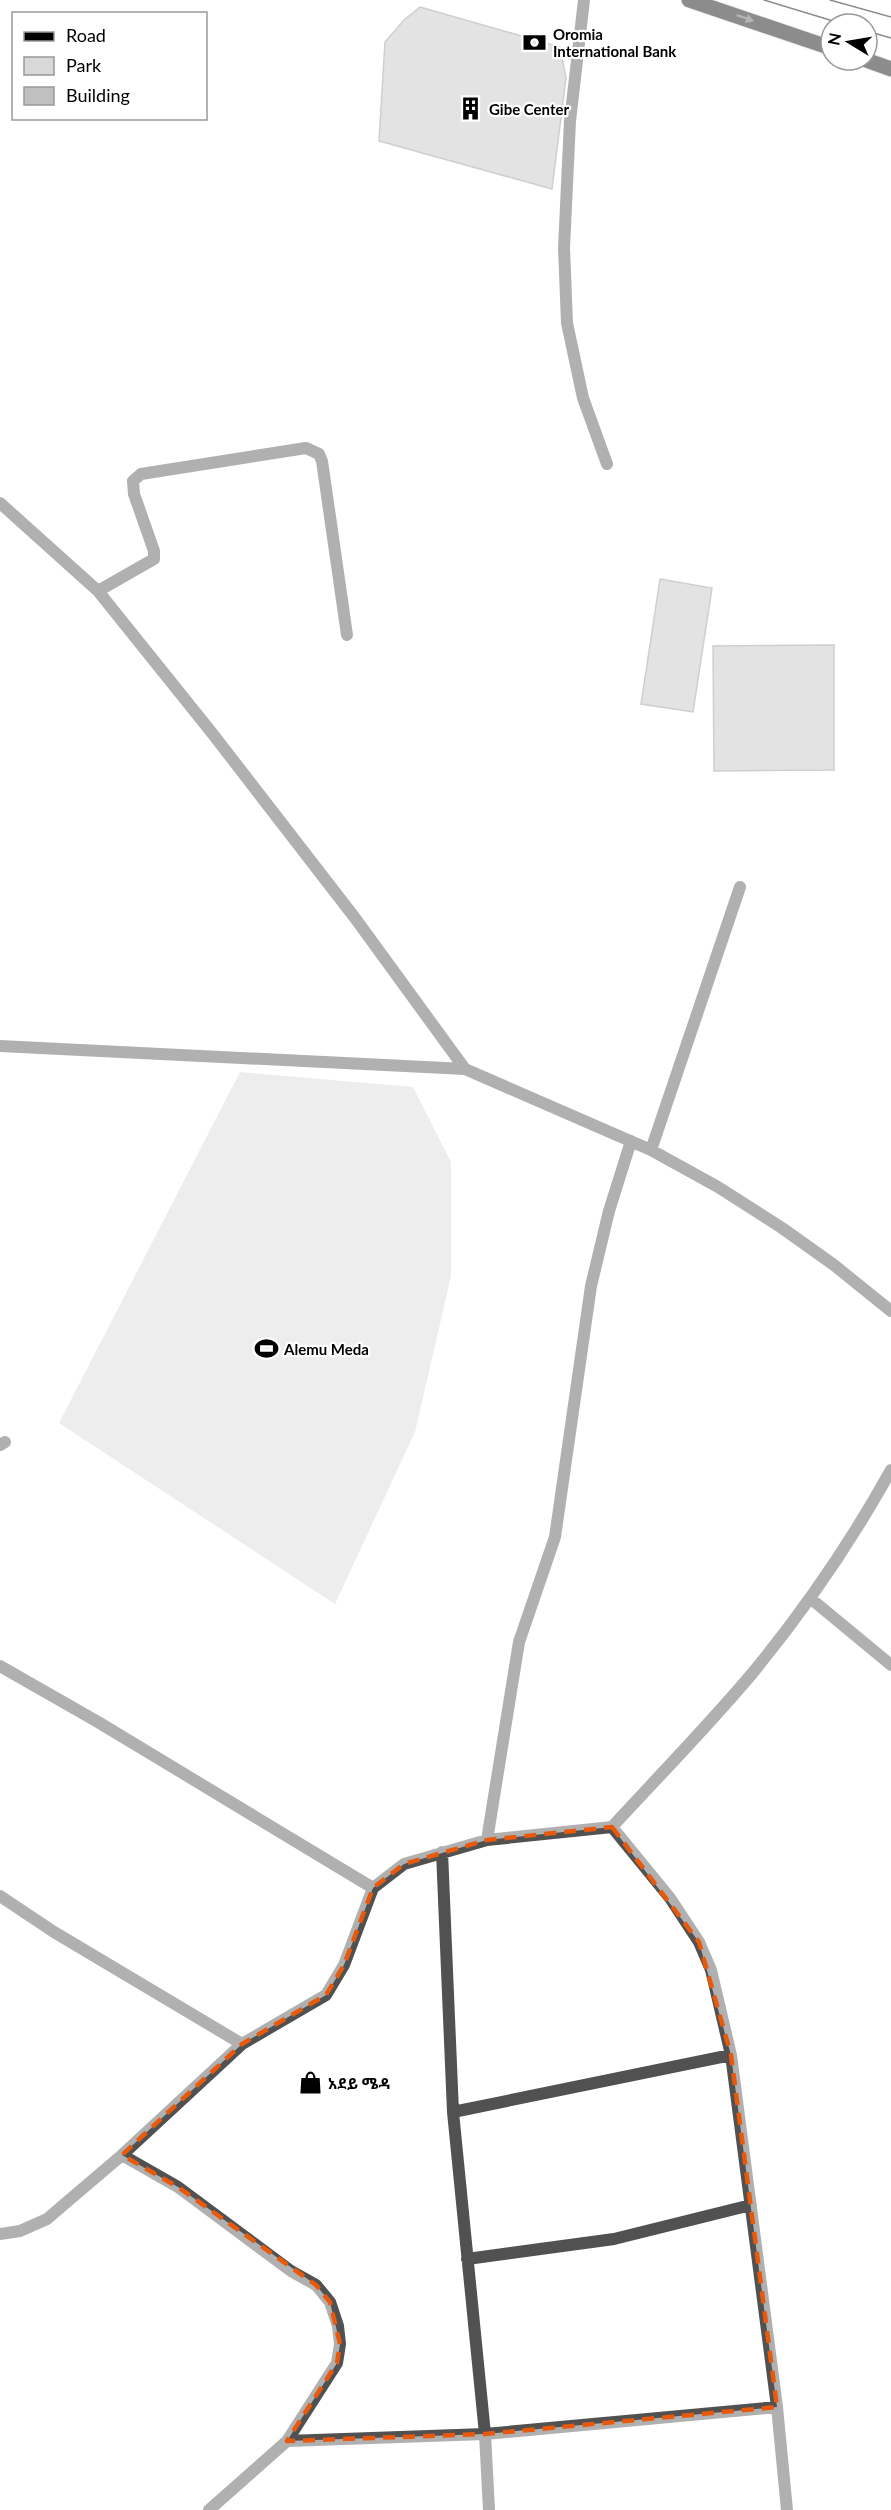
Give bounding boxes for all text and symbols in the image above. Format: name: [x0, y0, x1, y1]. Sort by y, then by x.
legend: [12, 12, 207, 120]
north arrow: [819, 12, 879, 72]
one-way arrow: [736, 14, 754, 24]
text: Road: [66, 24, 106, 46]
place label: Oromia International Bank: [553, 25, 677, 60]
bank icon: Oromia International Bank: [522, 30, 548, 56]
text: N: [823, 31, 844, 47]
text: Park: [66, 54, 102, 76]
text: Building: [66, 84, 130, 106]
building icon: Gibe Center: [458, 96, 484, 122]
place label: Gibe Center: [489, 100, 569, 118]
sports icon: Alemu Meda: [253, 1336, 279, 1362]
place label: Alemu Meda: [283, 1340, 369, 1358]
shop icon: አደይ ሜዳ: [297, 2070, 323, 2096]
place label: አደይ ሜዳ: [328, 2074, 391, 2092]

